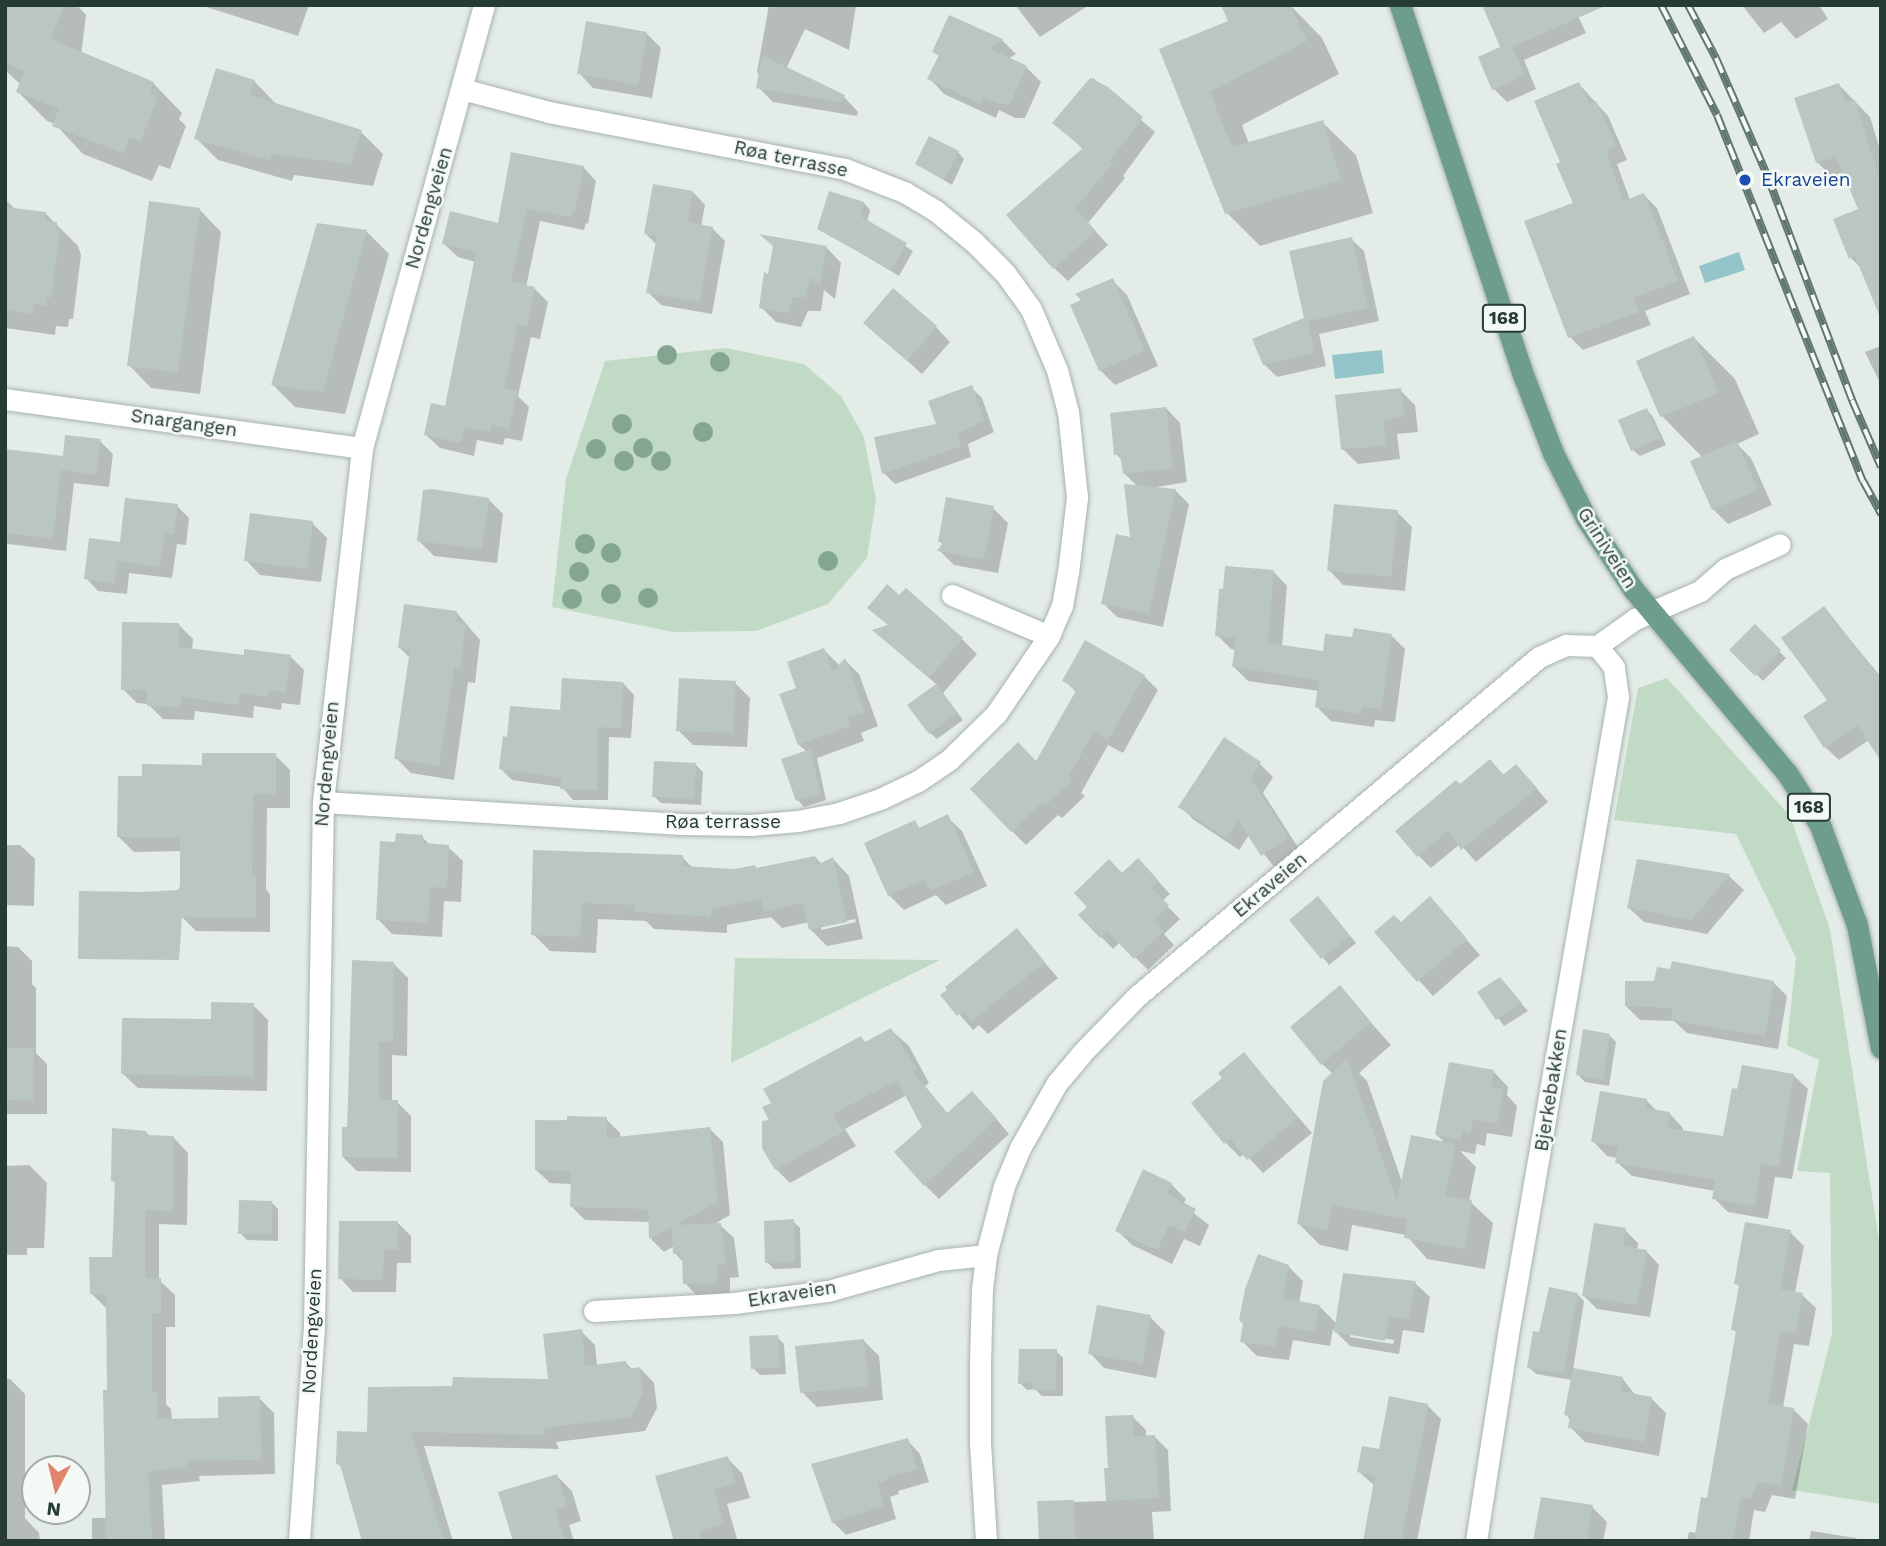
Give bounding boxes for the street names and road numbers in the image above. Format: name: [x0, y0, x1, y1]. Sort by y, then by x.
street label: Røa terrasse: [731, 136, 851, 182]
street label: Nordengveien: [401, 144, 457, 272]
road number: 168: [1481, 304, 1527, 332]
street label: Snargangen: [129, 404, 239, 442]
street label: Griniveien: [1572, 503, 1642, 593]
street label: Nordengveien: [310, 700, 344, 828]
road number: 168: [1786, 792, 1832, 822]
street label: Røa terrasse: [665, 811, 781, 833]
street label: Ekraveien: [1228, 848, 1312, 922]
street label: Bjerkebakken: [1530, 1027, 1572, 1153]
street label: Nordengveien: [297, 1267, 327, 1395]
street label: Ekraveien: [746, 1276, 838, 1312]

